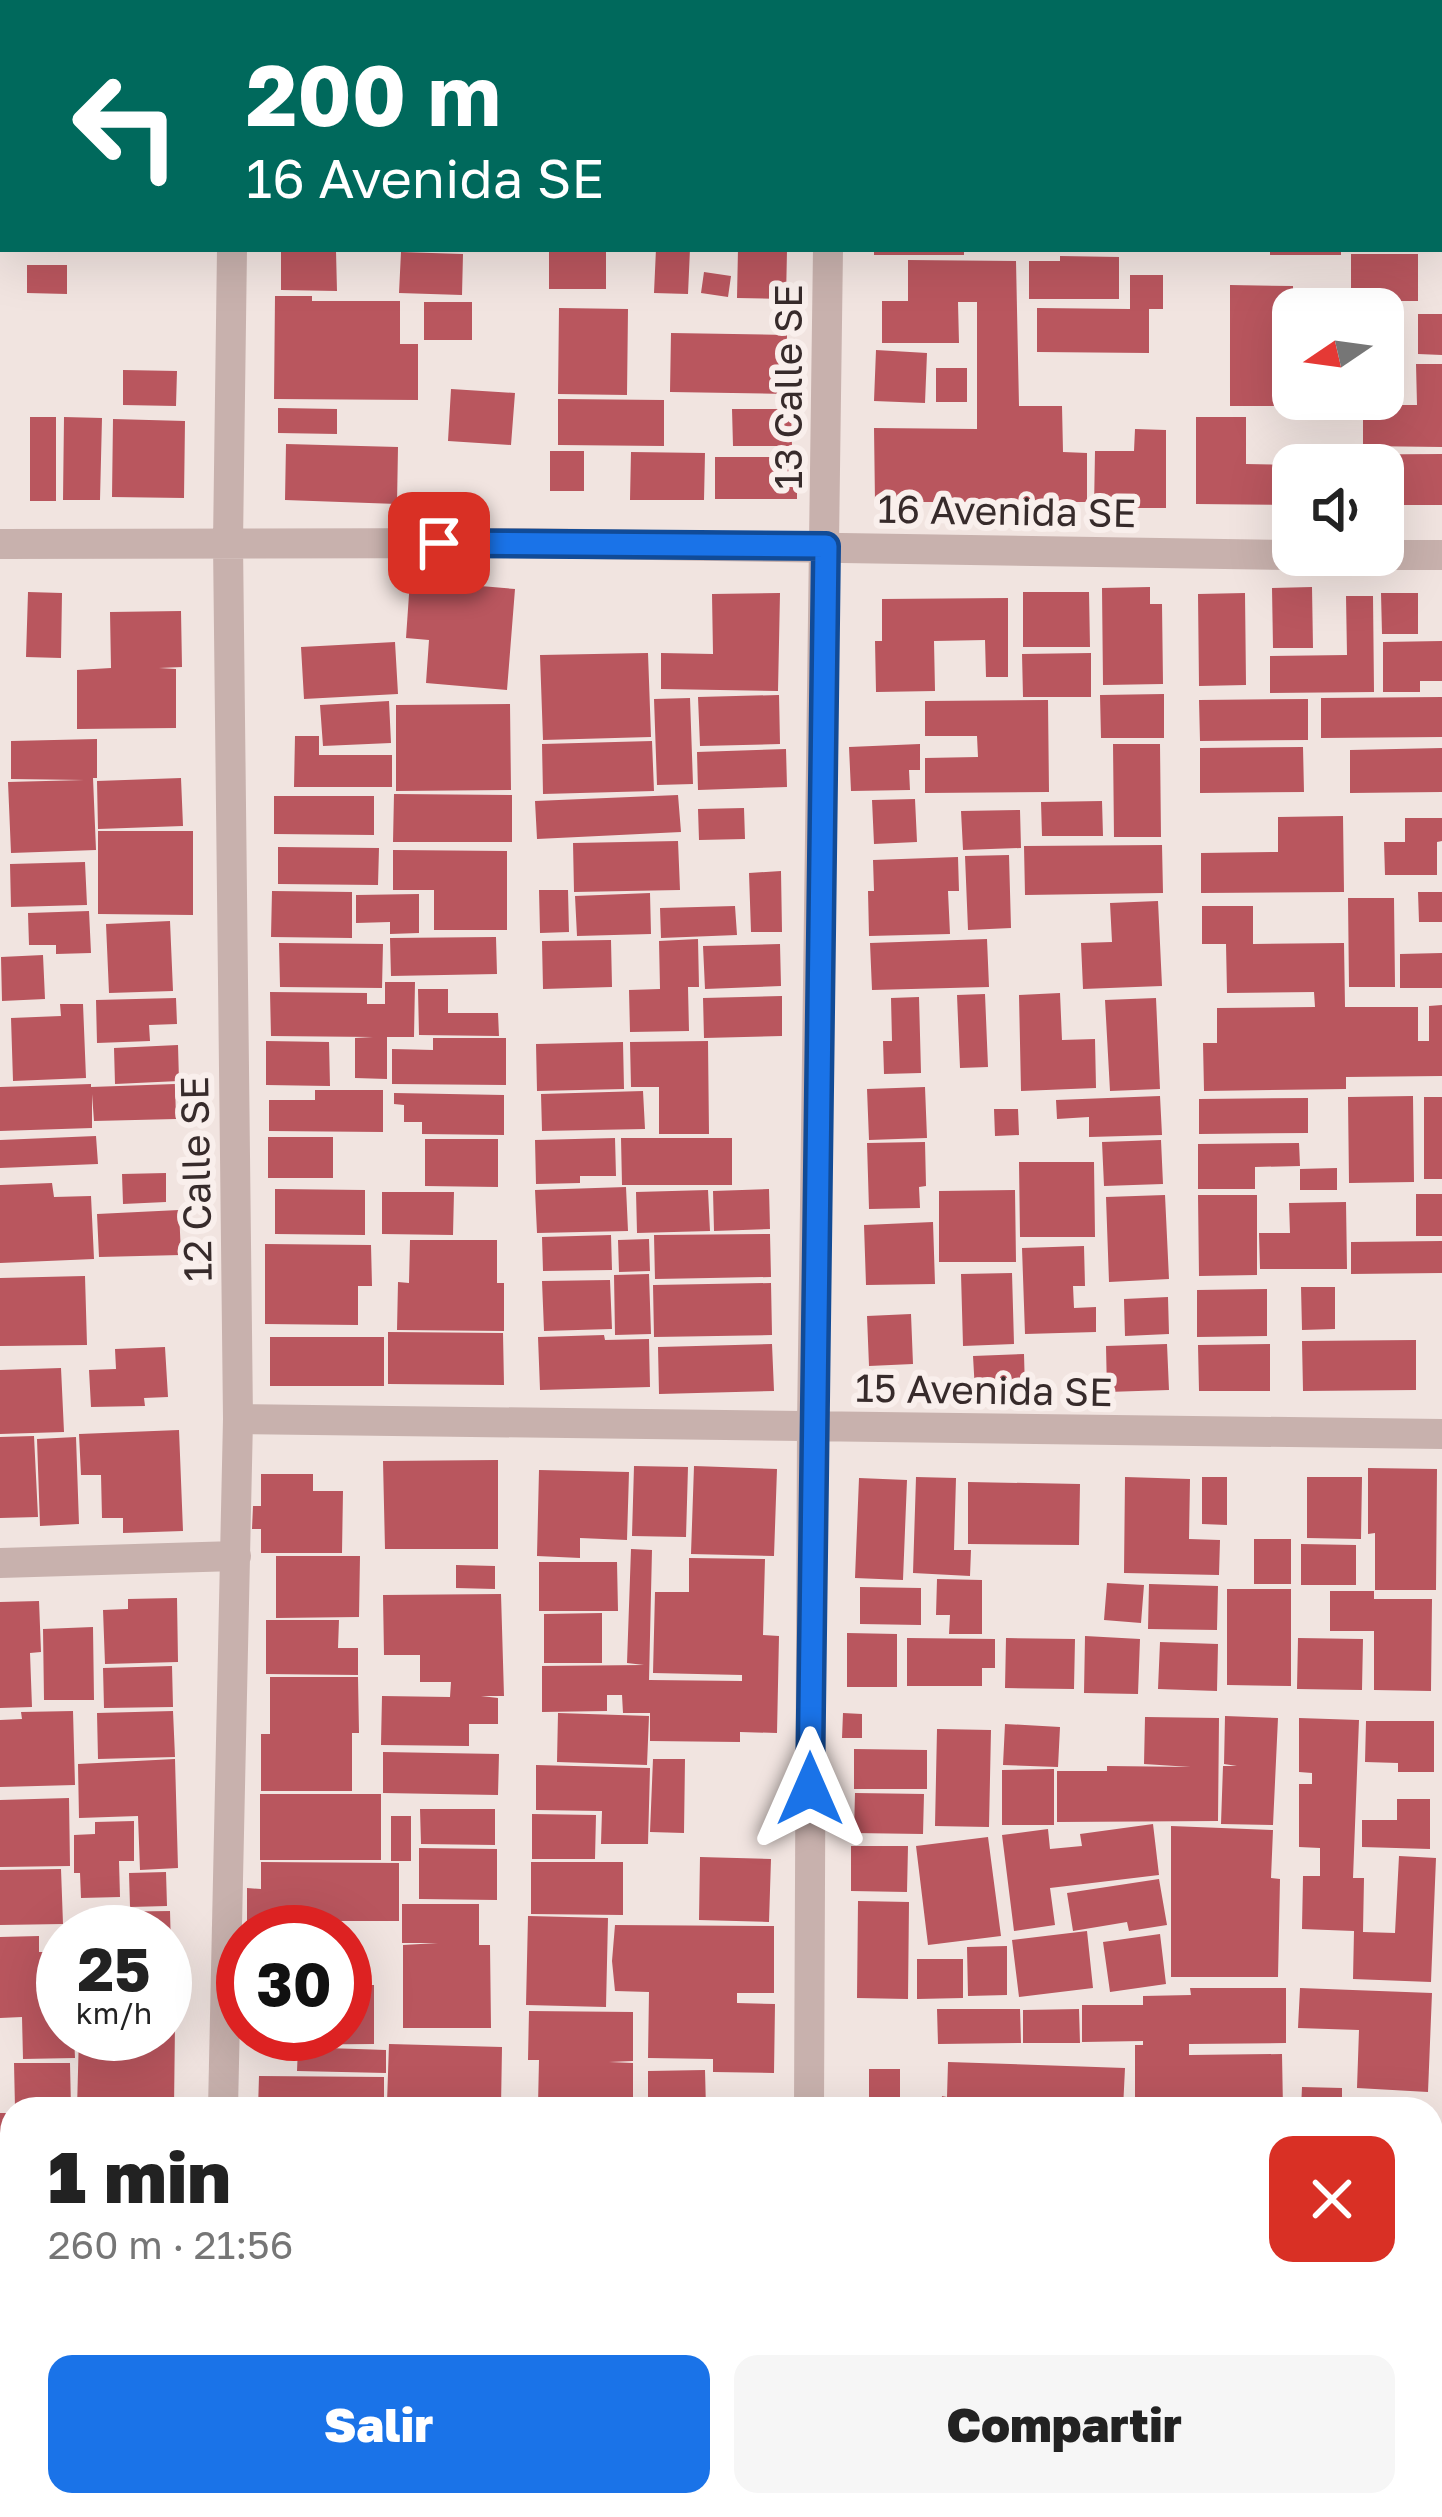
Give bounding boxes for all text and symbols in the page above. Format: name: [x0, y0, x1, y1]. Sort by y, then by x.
text: 200 m: [246, 44, 501, 144]
icon: left: [48, 48, 204, 204]
text: 16 Avenida SE: [246, 145, 604, 210]
street label: 13 Calle SE: [764, 284, 811, 490]
north arrow: [1272, 288, 1404, 420]
map controls: [1272, 288, 1404, 576]
button: sound: [1272, 444, 1404, 576]
street label: 16 Avenida SE: [877, 485, 1137, 536]
pin: [388, 492, 490, 594]
icon: arrive: [406, 510, 472, 576]
street label: 12 Calle SE: [170, 1076, 221, 1282]
street label: 15 Avenida SE: [855, 1364, 1113, 1415]
position arrow: [747, 1726, 873, 1852]
speed limit sign: 30: [216, 1905, 372, 2061]
text: 25: [77, 1932, 151, 2004]
text: km/h: [76, 1995, 152, 2031]
text: 1 min: [48, 2132, 231, 2219]
button: close: [1269, 2136, 1395, 2262]
text: 260 m · 21:56: [48, 2221, 293, 2268]
button: Salir: [48, 2355, 710, 2493]
button: Compartir: [734, 2355, 1395, 2493]

